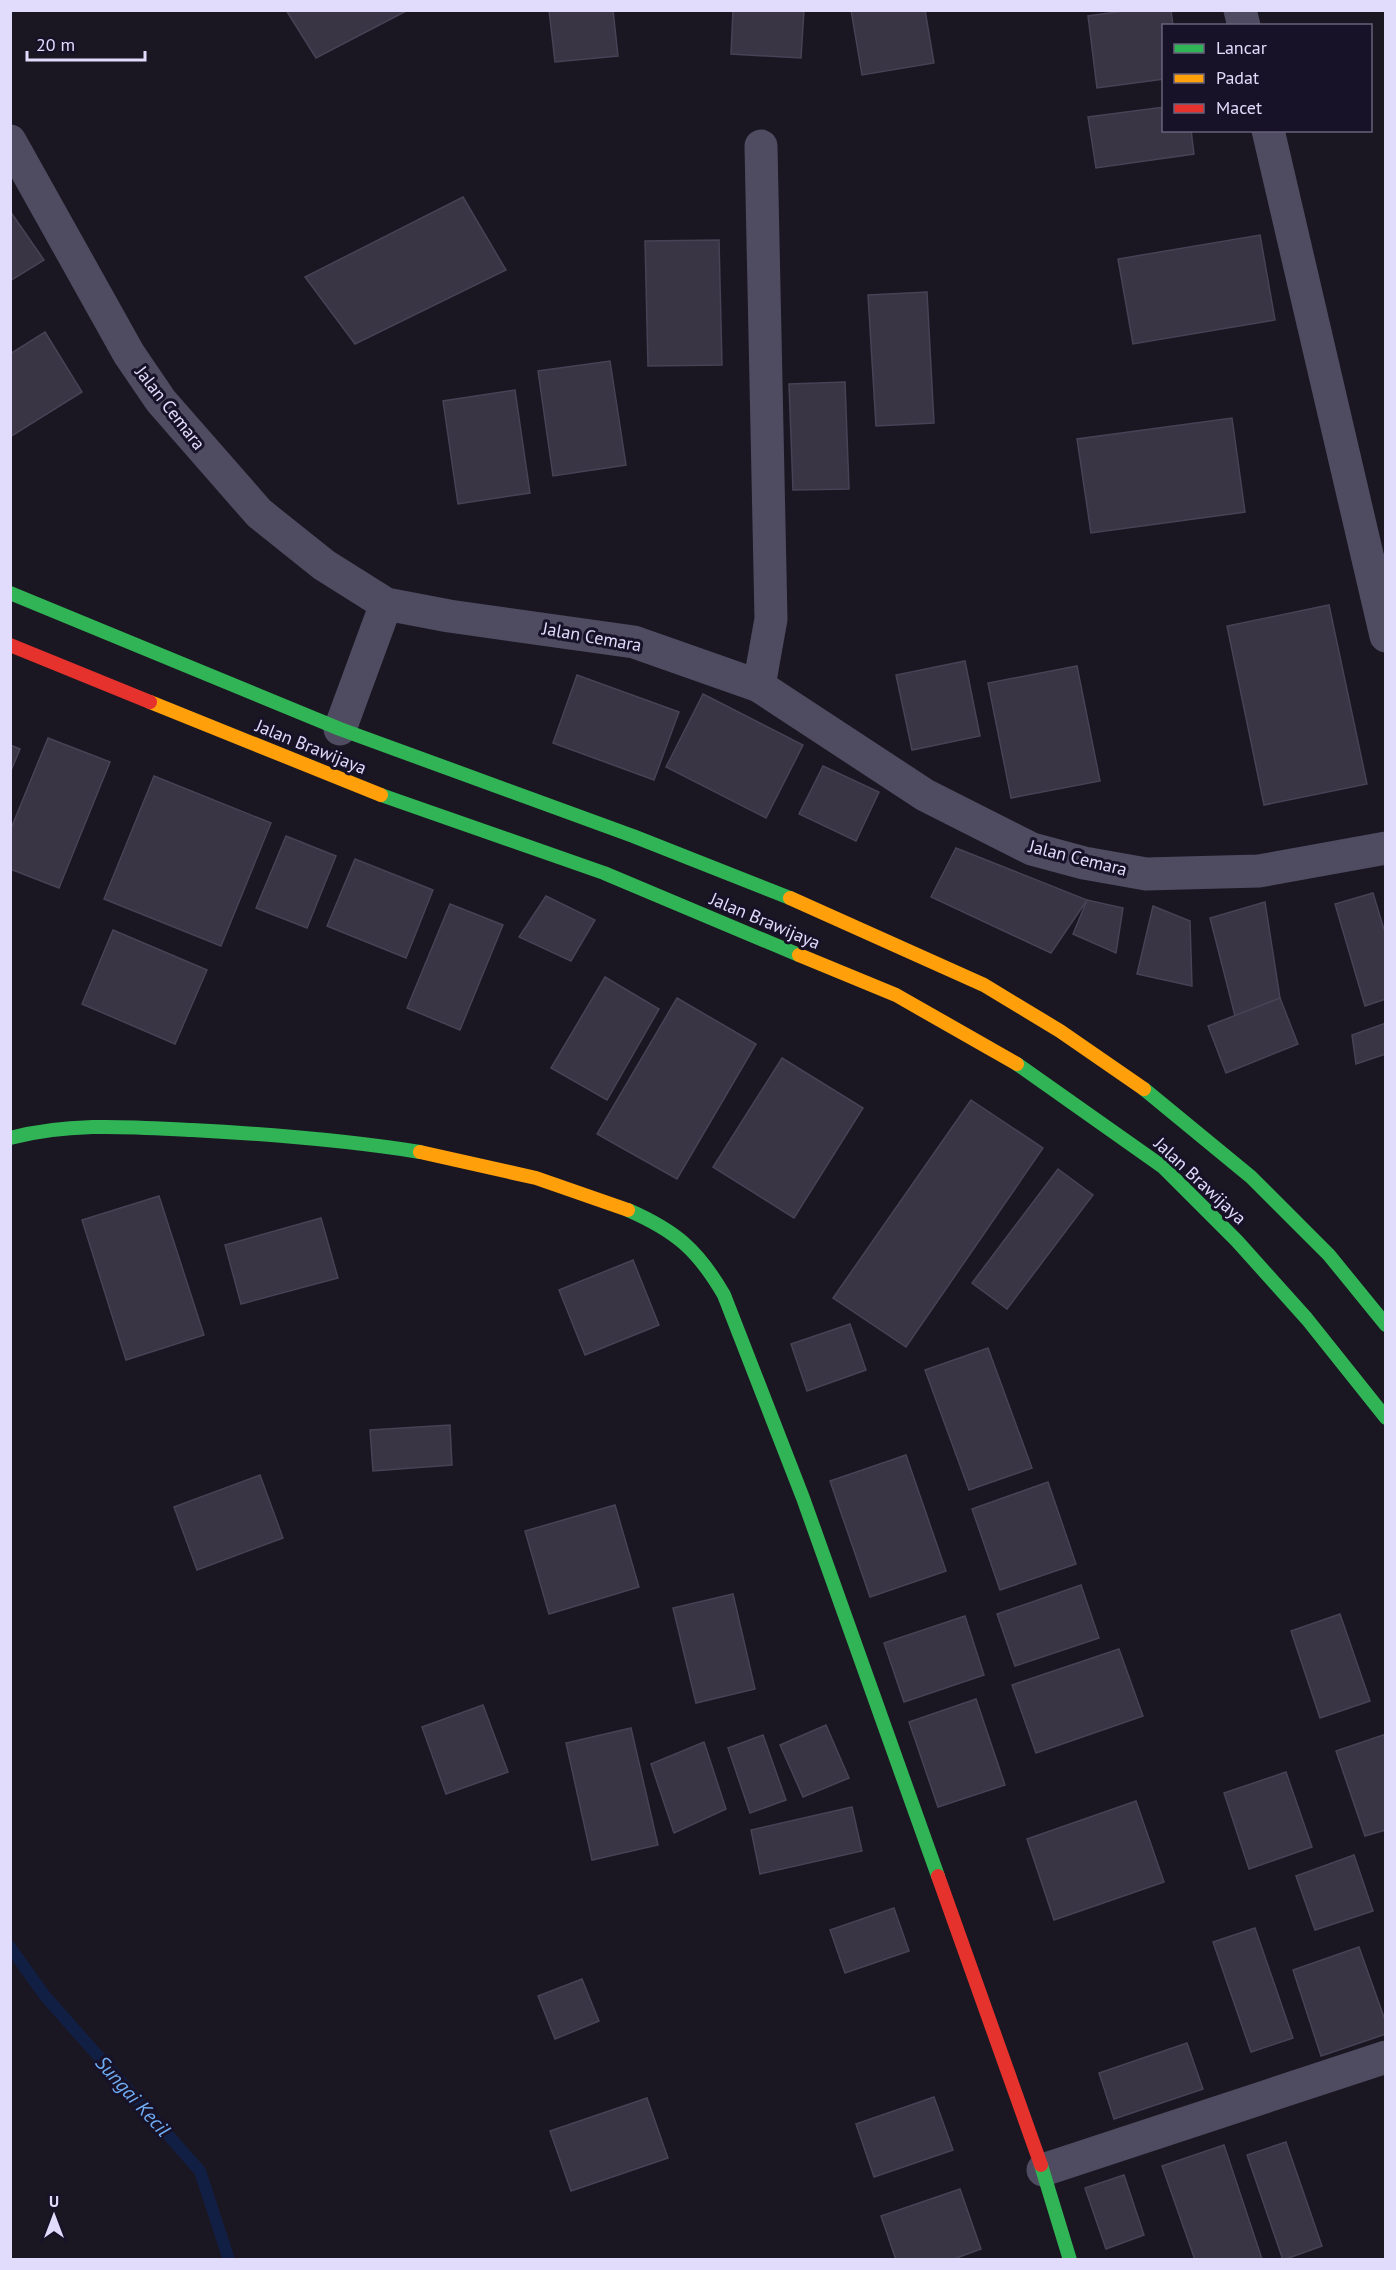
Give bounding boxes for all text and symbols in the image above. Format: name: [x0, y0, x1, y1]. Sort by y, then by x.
scale bar: [27, 24, 146, 62]
legend: [1162, 24, 1372, 132]
text: 20 m: [36, 33, 75, 56]
text: Lancar: [1216, 36, 1267, 59]
text: Padat: [1216, 66, 1259, 89]
text: Macet: [1216, 96, 1262, 119]
street label: Jalan Cemara: [130, 360, 210, 454]
street label: Jalan Cemara: [540, 616, 644, 657]
street label: Jalan Brawijaya: [251, 713, 370, 779]
street label: Jalan Cemara: [1026, 834, 1130, 881]
street label: Jalan Brawijaya: [706, 887, 824, 954]
street label: Jalan Brawijaya: [1149, 1131, 1251, 1229]
water label: Sungai Kecil: [90, 2050, 177, 2142]
north arrow: [24, 2186, 84, 2246]
text: U: [49, 2191, 59, 2211]

